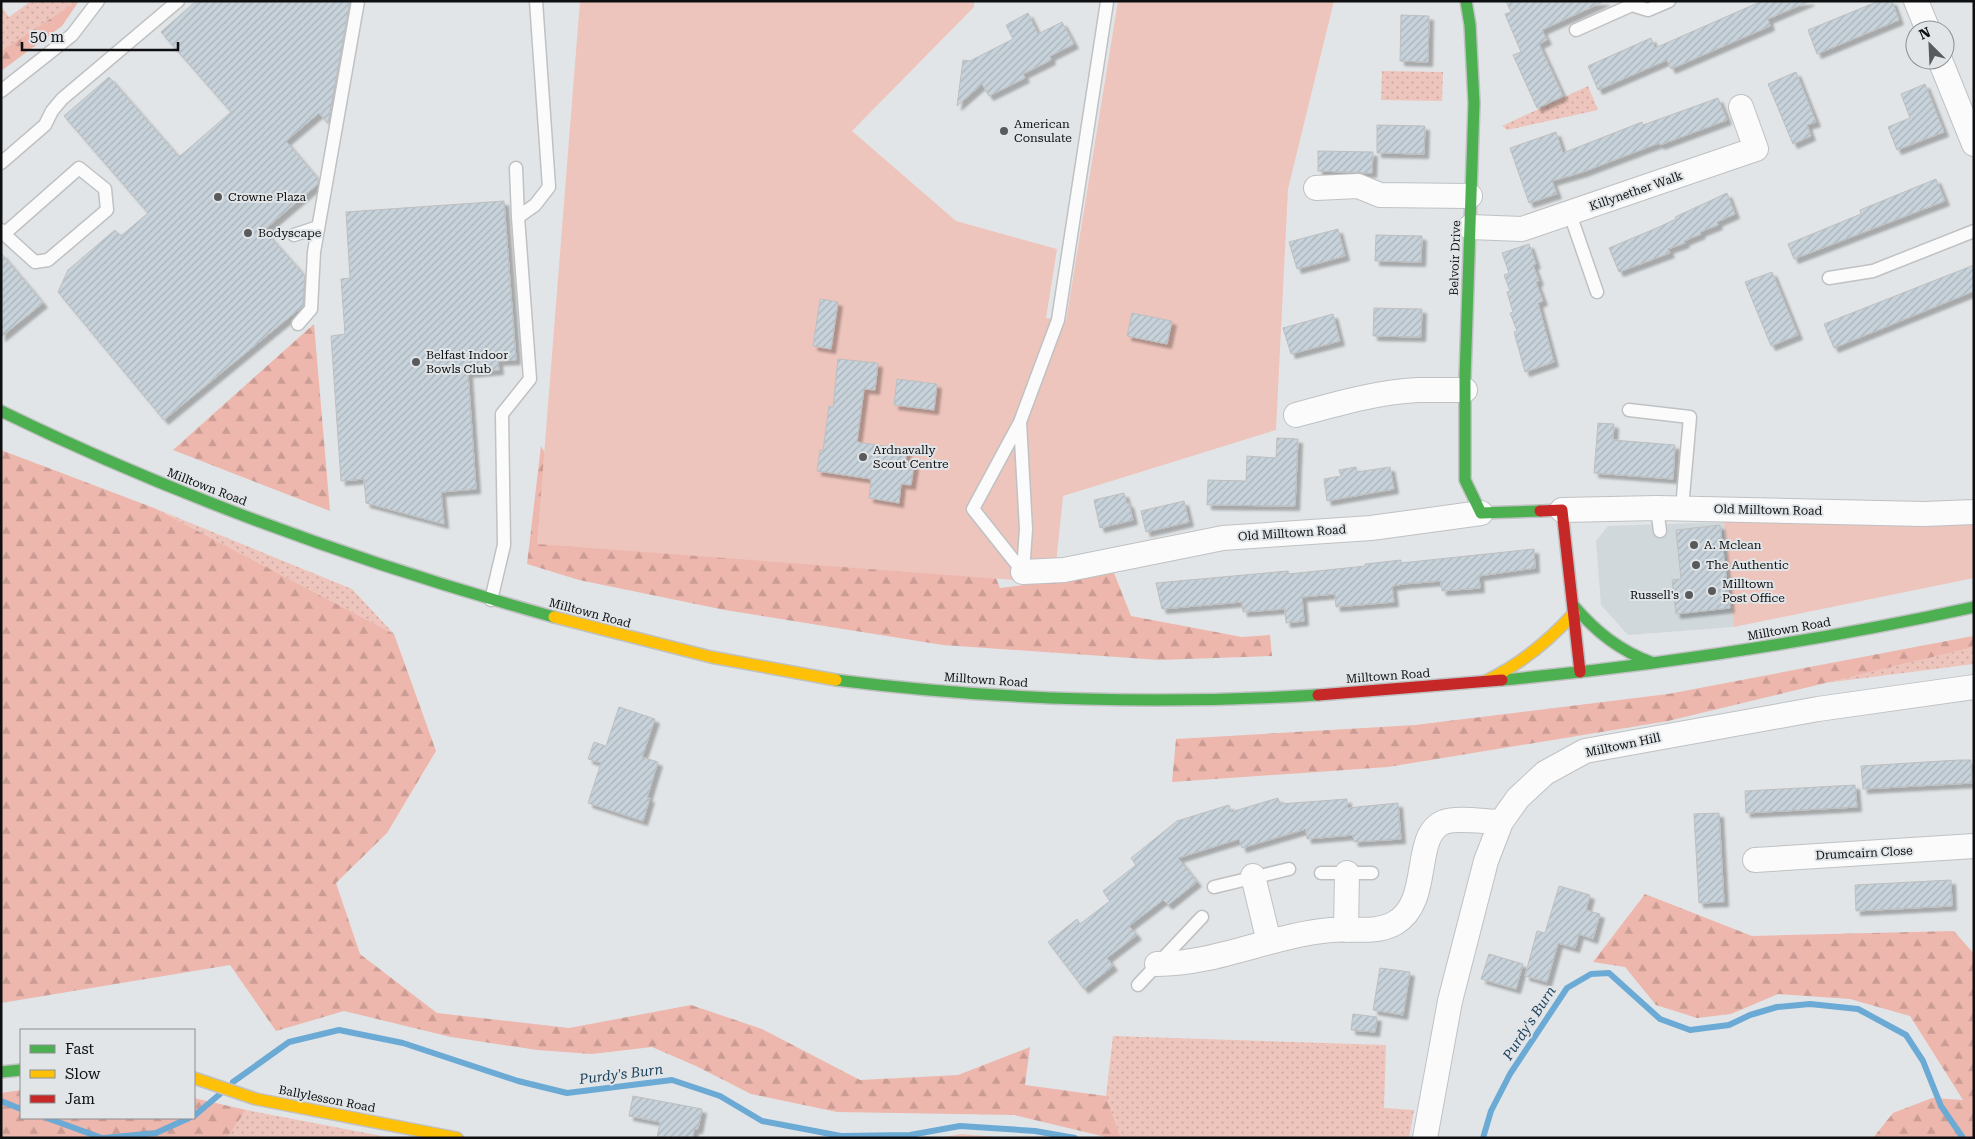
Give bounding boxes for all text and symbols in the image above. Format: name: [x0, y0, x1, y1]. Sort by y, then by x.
scale bar: [22, 20, 179, 52]
north arrow: [1905, 20, 1955, 70]
text: N: [1917, 24, 1933, 43]
text: 50 m: [30, 28, 65, 46]
place label: American Consulate: [1014, 117, 1072, 145]
marker: American Consulate: [998, 125, 1010, 137]
street label: Killynether Walk: [1588, 168, 1685, 214]
place label: Crowne Plaza: [228, 190, 306, 204]
marker: Crowne Plaza: [212, 191, 224, 203]
street label: Belvoir Drive: [1447, 220, 1463, 296]
place label: Bodyscape: [258, 226, 322, 240]
marker: Bodyscape: [242, 227, 254, 239]
place label: Belfast Indoor Bowls Club: [426, 348, 508, 376]
marker: Belfast Indoor Bowls Club: [410, 356, 422, 368]
place label: Ardnavally Scout Centre: [873, 443, 949, 471]
marker: Ardnavally Scout Centre: [857, 451, 869, 463]
street label: Milltown Road: [165, 465, 249, 509]
street label: Old Milltown Road: [1714, 502, 1823, 518]
street label: Old Milltown Road: [1237, 522, 1347, 544]
place label: A. Mclean: [1704, 538, 1762, 552]
marker: A. Mclean: [1688, 539, 1700, 551]
place label: The Authentic: [1706, 558, 1789, 572]
marker: The Authentic: [1690, 559, 1702, 571]
place label: Milltown Post Office: [1722, 577, 1785, 605]
marker: Milltown Post Office: [1706, 585, 1718, 597]
place label: Russell's: [1630, 588, 1679, 602]
marker: Russell's: [1683, 589, 1695, 601]
street label: Milltown Road: [547, 595, 633, 631]
street label: Milltown Road: [1746, 615, 1832, 643]
street label: Milltown Road: [1345, 666, 1431, 686]
street label: Milltown Road: [943, 670, 1029, 690]
street label: Milltown Hill: [1584, 730, 1662, 760]
street label: Drumcairn Close: [1815, 843, 1913, 863]
water label: Purdy's Burn: [1499, 983, 1559, 1064]
legend: [20, 1029, 195, 1119]
text: Fast: [65, 1040, 95, 1058]
water label: Purdy's Burn: [577, 1061, 664, 1087]
text: Slow: [65, 1065, 101, 1083]
street label: Ballylesson Road: [277, 1083, 377, 1115]
text: Jam: [65, 1090, 95, 1108]

